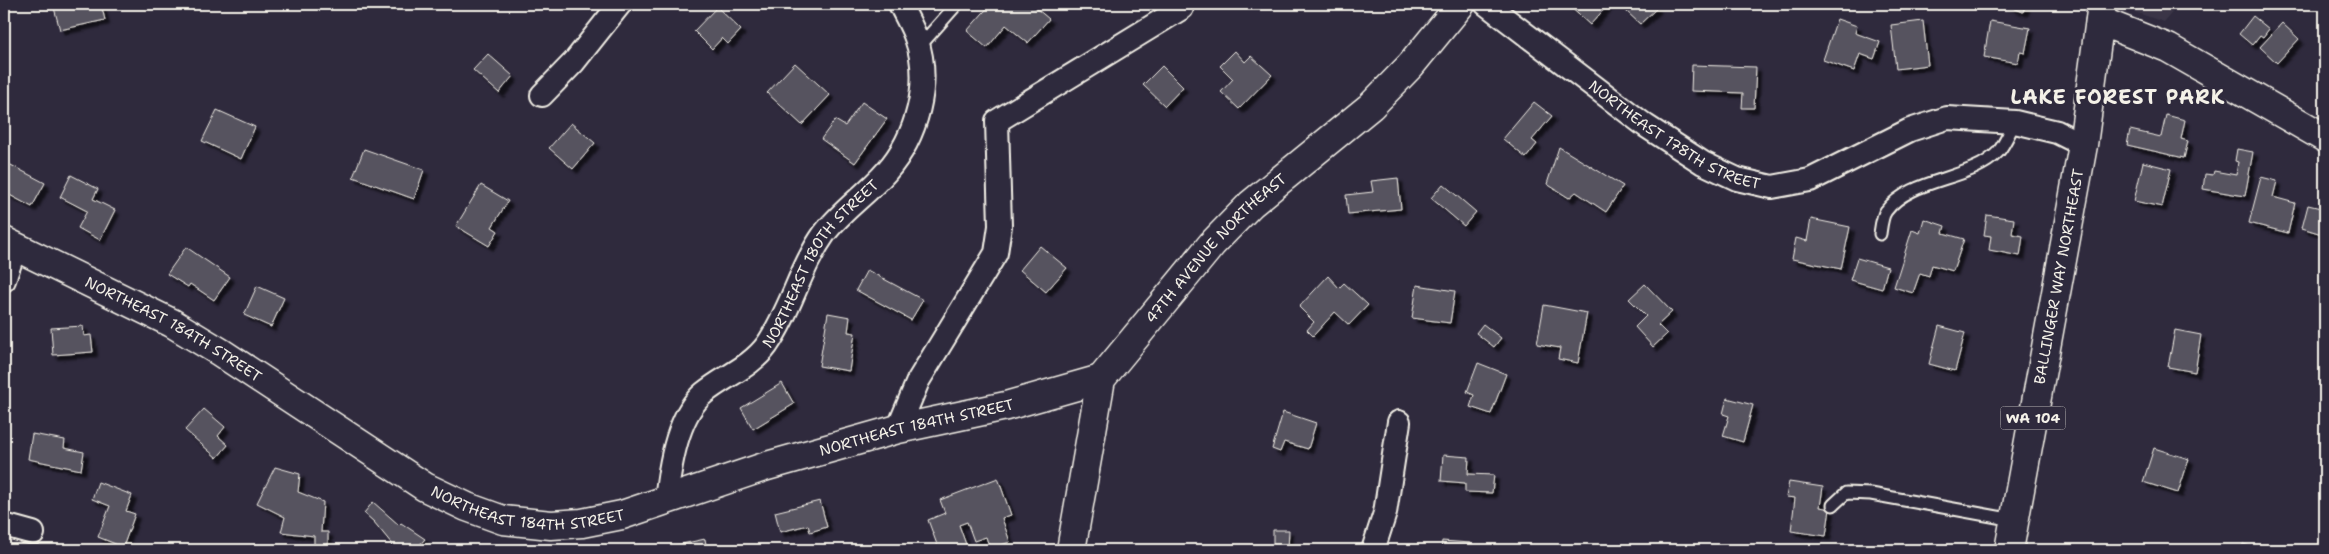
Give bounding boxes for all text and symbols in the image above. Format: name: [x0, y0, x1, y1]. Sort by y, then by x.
street label: NORTHEAST 178TH STREET: [1584, 76, 1762, 194]
district label: LAKE FOREST PARK: [2011, 84, 2225, 110]
street label: BALLINGER WAY NORTHEAST: [2029, 167, 2088, 386]
street label: 47TH AVENUE NORTHEAST: [1141, 169, 1291, 327]
street label: NORTHEAST 180TH STREET: [758, 175, 883, 352]
street label: NORTHEAST 184TH STREET: [82, 272, 265, 387]
street label: NORTHEAST 184TH STREET: [817, 394, 1016, 461]
road number: WA 104: [2000, 406, 2066, 429]
street label: NORTHEAST 184TH STREET: [428, 481, 626, 535]

